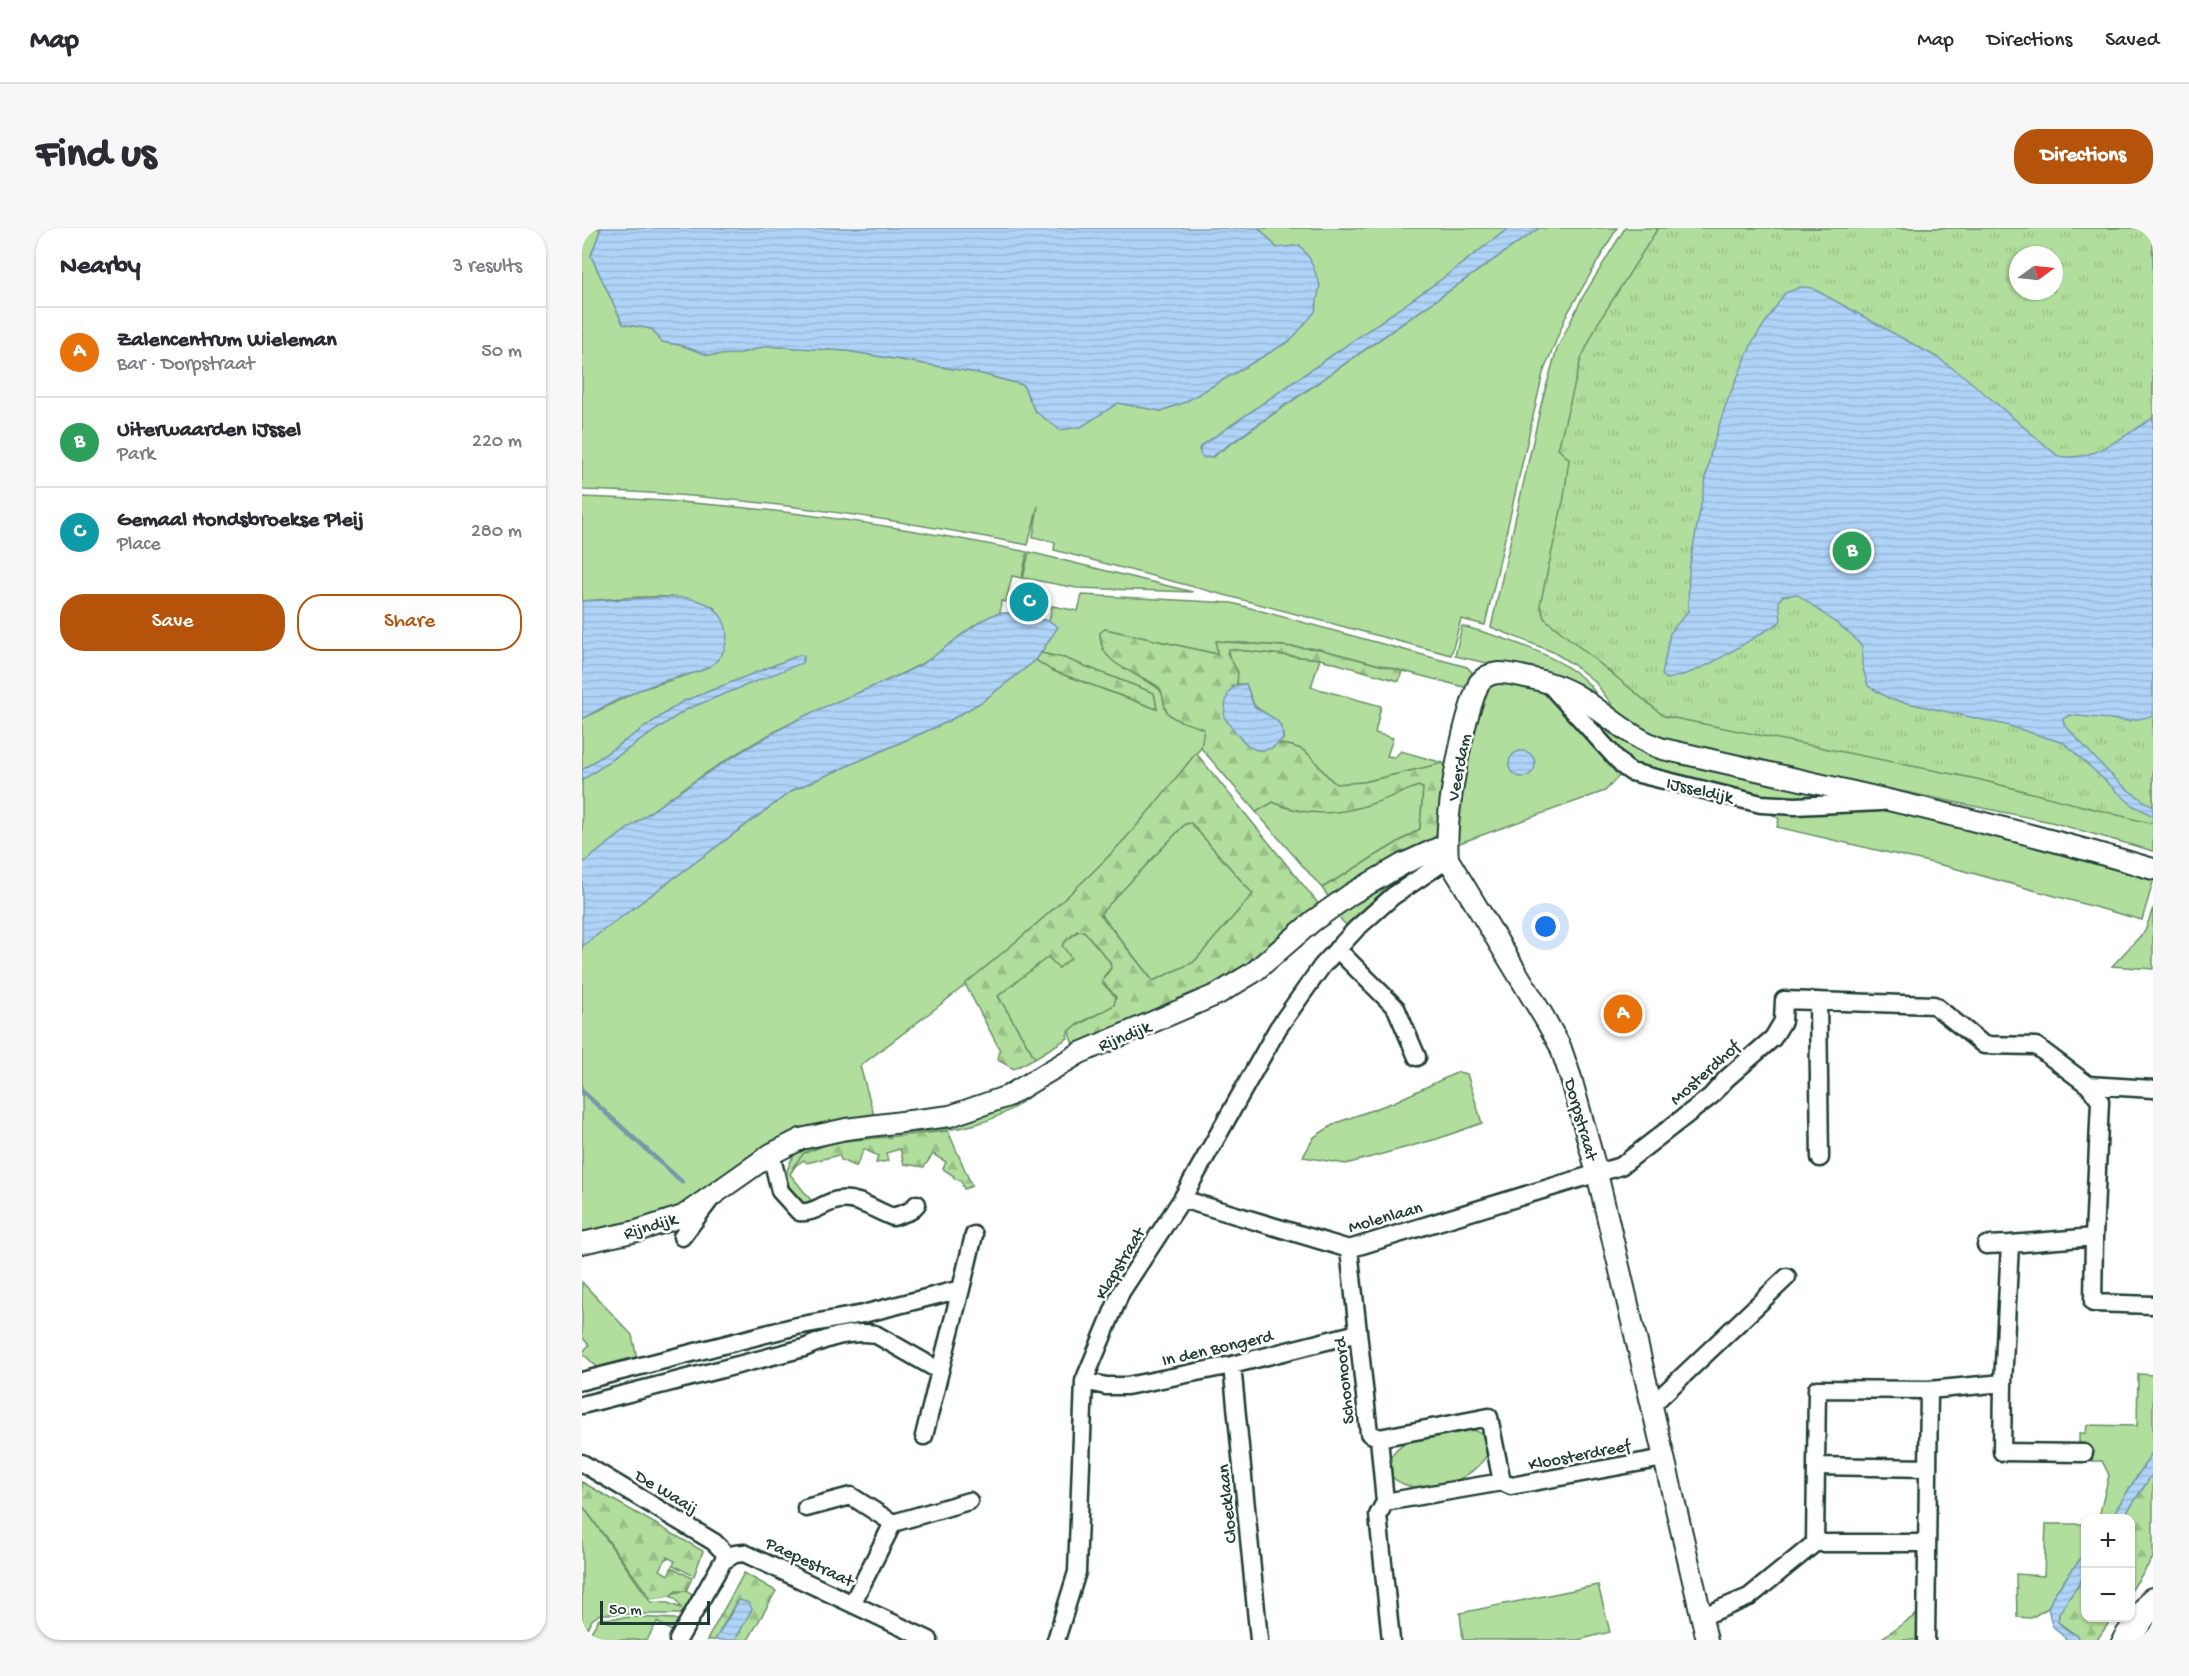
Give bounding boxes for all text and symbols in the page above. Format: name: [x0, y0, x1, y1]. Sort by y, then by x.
text: Map: [30, 25, 79, 58]
text: Map: [1917, 29, 1954, 54]
text: Directions: [1987, 29, 2072, 54]
text: Saved: [2105, 29, 2159, 54]
button: Directions: [2014, 129, 2153, 184]
text: Find us: [36, 132, 156, 181]
north arrow: [2009, 246, 2063, 300]
text: Nearby: [60, 252, 141, 283]
text: 3 results: [453, 256, 522, 279]
text: Zalencentrum Wieleman: [117, 328, 337, 354]
text: A: [74, 341, 85, 364]
text: 50 m: [481, 341, 522, 364]
text: Bar · Dorpstraat: [117, 354, 254, 377]
text: Uiterwaarden IJssel: [117, 418, 301, 444]
text: B: [74, 431, 85, 454]
text: 220 m: [472, 431, 522, 454]
text: Park: [117, 444, 155, 467]
text: Gemaal Hondsbroekse Pleij: [117, 508, 364, 534]
text: C: [74, 521, 85, 544]
text: 280 m: [471, 521, 522, 544]
pin: B: [1832, 528, 1872, 574]
text: Place: [117, 534, 161, 557]
pin: C: [1010, 580, 1048, 625]
button: Save: [60, 594, 285, 651]
button: Share: [297, 594, 522, 651]
street label: Veerdam: [1443, 732, 1477, 804]
street label: IJsseldijk: [1664, 774, 1737, 810]
your location: [1531, 912, 1560, 941]
pin: A: [1604, 992, 1642, 1036]
street label: Rijndijk: [1096, 1017, 1156, 1057]
street label: Mosterdhof: [1666, 1036, 1746, 1111]
street label: Dorpstraat: [1558, 1075, 1602, 1165]
street label: Molenlaan: [1346, 1198, 1426, 1239]
street label: Rijndijk: [621, 1209, 682, 1245]
street label: Klapstraat: [1091, 1223, 1152, 1304]
street label: In den Bongerd: [1160, 1326, 1277, 1372]
street label: Schoonoord: [1330, 1335, 1360, 1425]
street label: Kloosterdreef: [1527, 1436, 1634, 1477]
street label: Cloecklaan: [1214, 1463, 1243, 1544]
street label: De Waaij: [630, 1466, 701, 1520]
map controls: [2081, 1514, 2135, 1622]
button: +: [2081, 1514, 2135, 1568]
street label: Paepestraat: [761, 1533, 858, 1594]
button: −: [2081, 1568, 2135, 1622]
scale bar: [600, 1598, 710, 1626]
text: 50 m: [609, 1602, 642, 1621]

